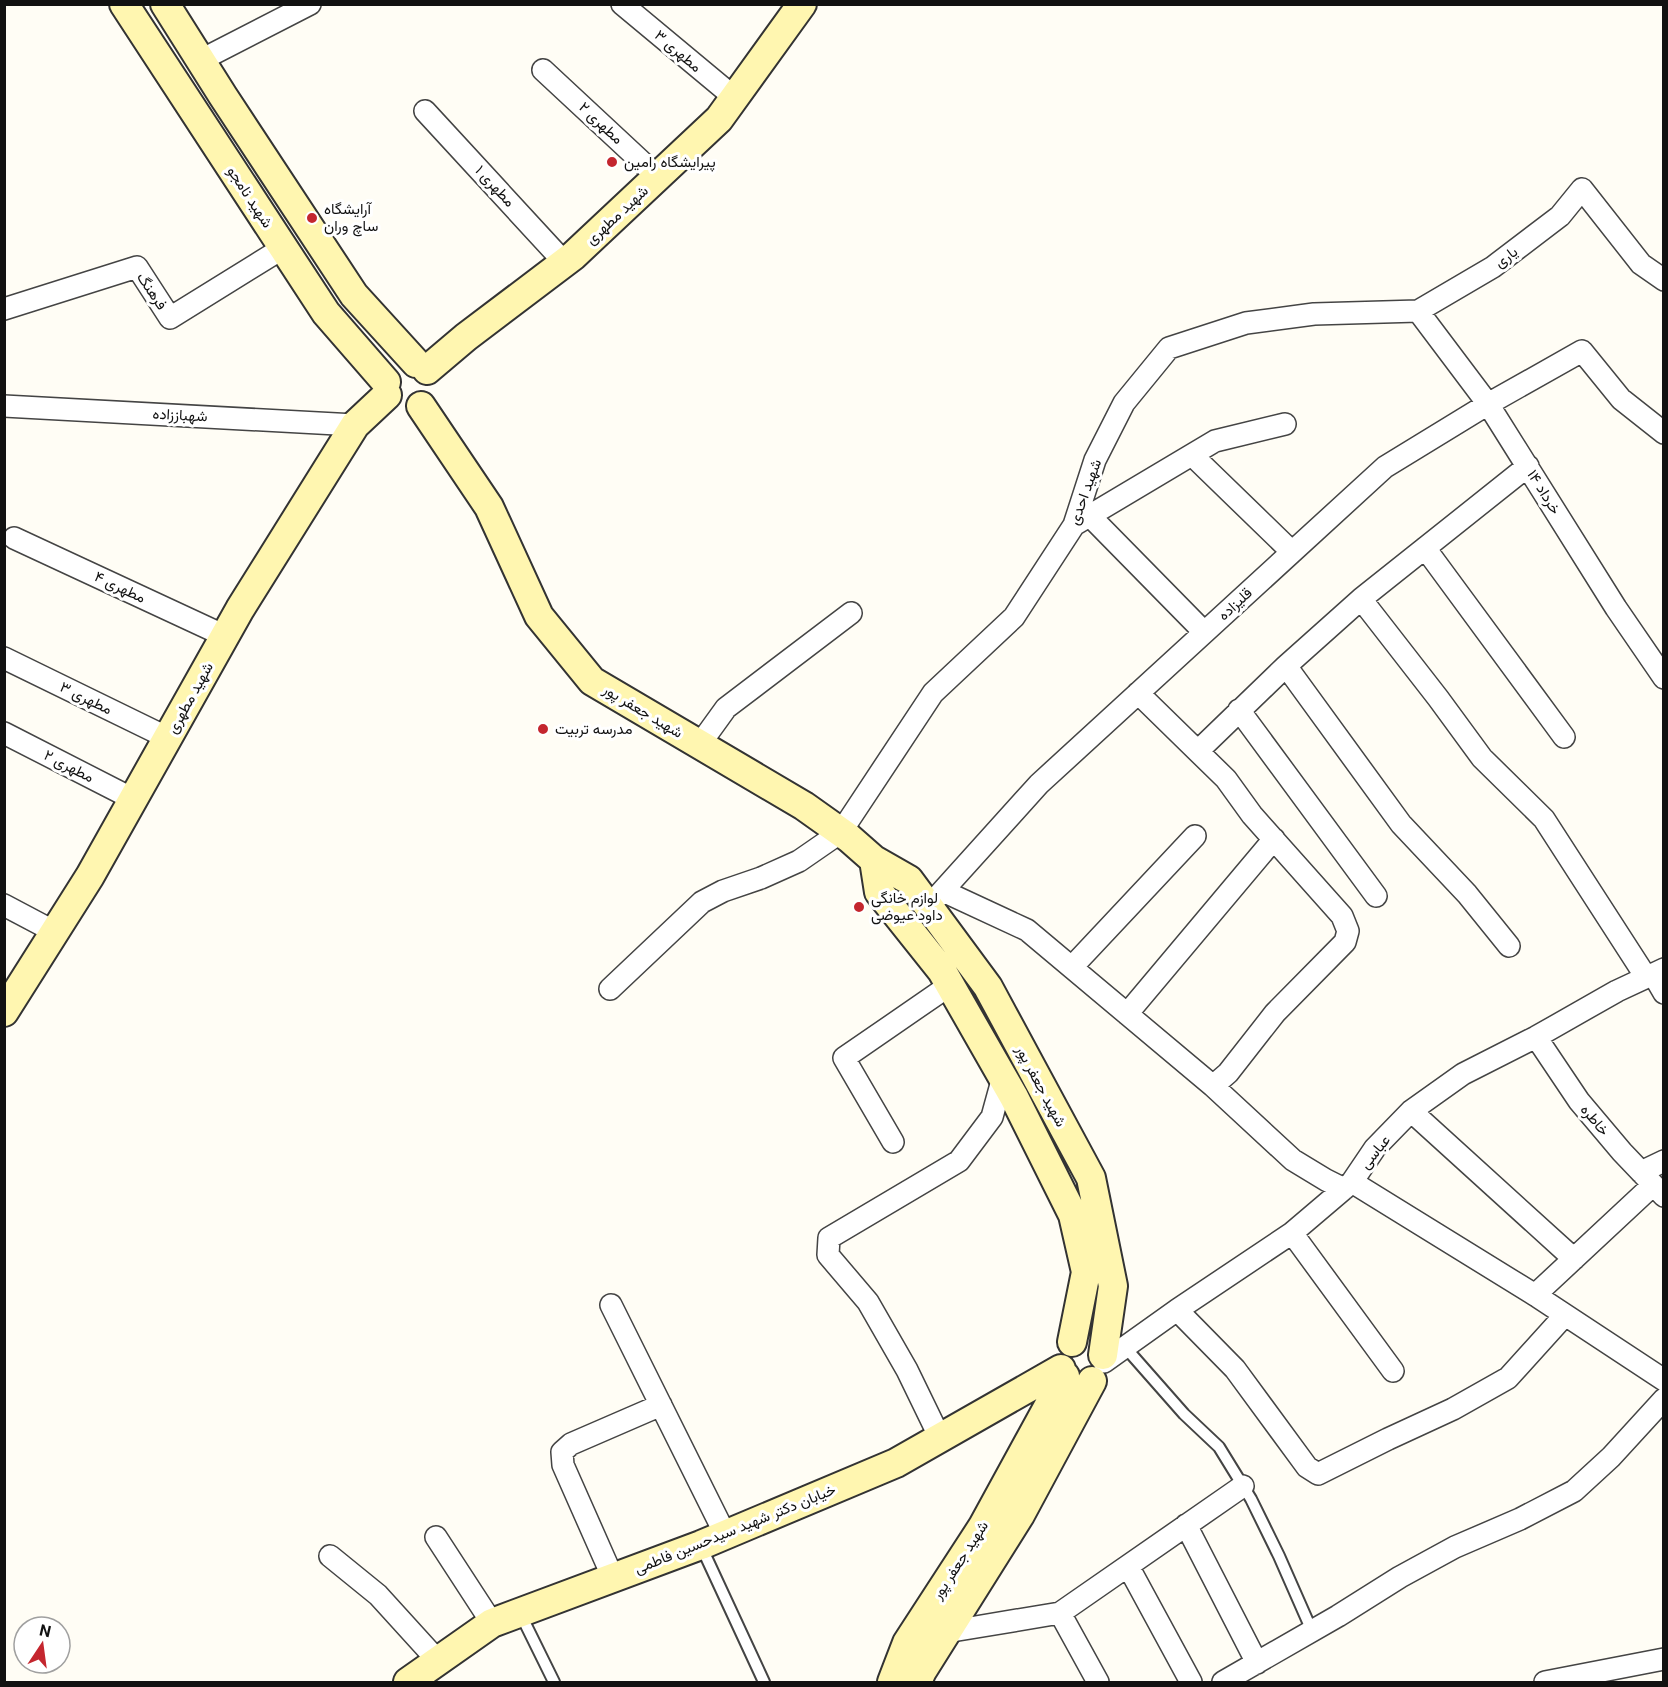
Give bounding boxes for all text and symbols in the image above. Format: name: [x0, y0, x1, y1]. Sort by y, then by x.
street label: مطهری ۳: [648, 25, 706, 79]
street label: مطهری ۲: [572, 97, 628, 151]
place label: پیرایشگاه ‌رامین: [624, 152, 716, 175]
marker: پیرایشگاه ‌رامین: [605, 155, 619, 169]
street label: مطهری ۱: [468, 161, 519, 213]
street label: شهید نامجو: [220, 162, 277, 234]
street label: شهید مطهری: [581, 181, 655, 251]
place label: آرایشگاه ساچ وران: [324, 199, 378, 239]
marker: آرایشگاه ساچ وران: [305, 211, 319, 225]
street label: یاری: [1490, 242, 1524, 275]
street label: فرهنگ: [130, 268, 172, 315]
street label: شهباززاده: [152, 404, 208, 429]
street label: شهید احدی: [1064, 456, 1109, 529]
street label: ۱۴ خرداد: [1520, 466, 1566, 520]
street label: مطهری ۴: [90, 566, 149, 610]
street label: قلیزاده: [1214, 583, 1259, 627]
street label: شهید مطهری: [162, 659, 221, 739]
street label: مطهری ۳: [55, 677, 116, 722]
street label: شهید جعفر پور: [597, 679, 687, 745]
place label: مدرسه تربیت: [555, 719, 632, 742]
marker: مدرسه تربیت: [536, 722, 550, 736]
street label: مطهری ۲: [39, 745, 98, 790]
place label: لوازم خانگی داود عیوضی: [871, 888, 943, 928]
marker: لوازم خانگی داود عیوضی: [852, 900, 866, 914]
street label: شهید جعفر پور: [1008, 1041, 1071, 1132]
street label: خاطره: [1574, 1100, 1614, 1142]
street label: عباسی: [1355, 1131, 1397, 1175]
street label: خیابان دکتر شهید سیدحسین فاطمی: [631, 1479, 840, 1581]
street label: شهید جعفر پور: [927, 1517, 995, 1606]
north arrow: [12, 1615, 72, 1675]
text: N: [36, 1619, 53, 1646]

